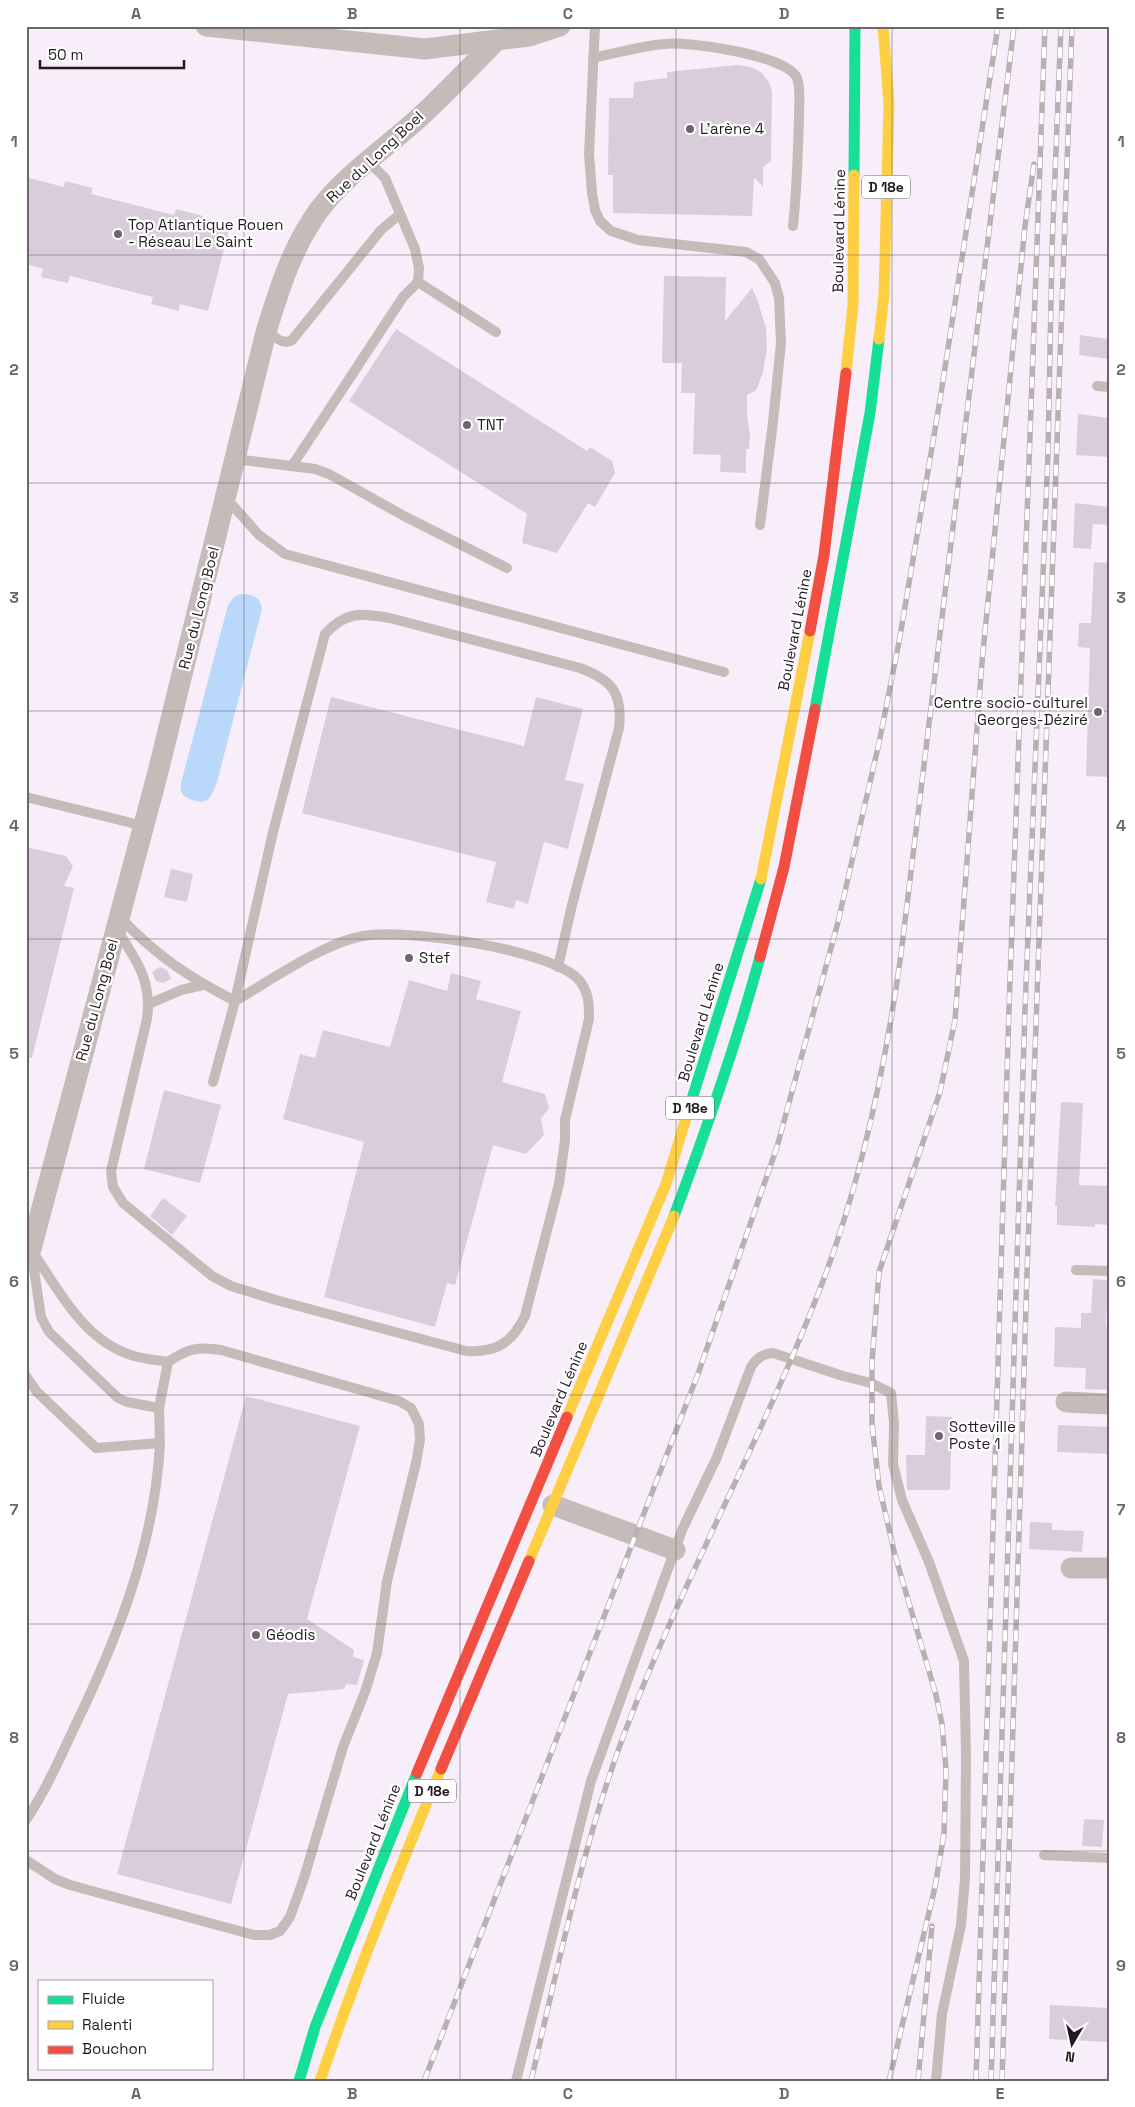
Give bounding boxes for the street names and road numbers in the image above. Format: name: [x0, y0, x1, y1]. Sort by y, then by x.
street label: Rue du Long Boel: [322, 107, 427, 207]
street label: Boulevard Lénine: [828, 169, 849, 293]
road number: D 18e: [862, 176, 910, 198]
street label: Rue du Long Boel: [174, 544, 223, 671]
street label: Boulevard Lénine: [773, 567, 816, 693]
street label: Rue du Long Boel: [71, 937, 122, 1063]
street label: Boulevard Lénine: [673, 960, 728, 1084]
road number: D 18e: [666, 1096, 714, 1120]
street label: Boulevard Lénine: [526, 1338, 592, 1460]
road number: D 18e: [408, 1780, 456, 1802]
street label: Boulevard Lénine: [341, 1781, 405, 1903]

